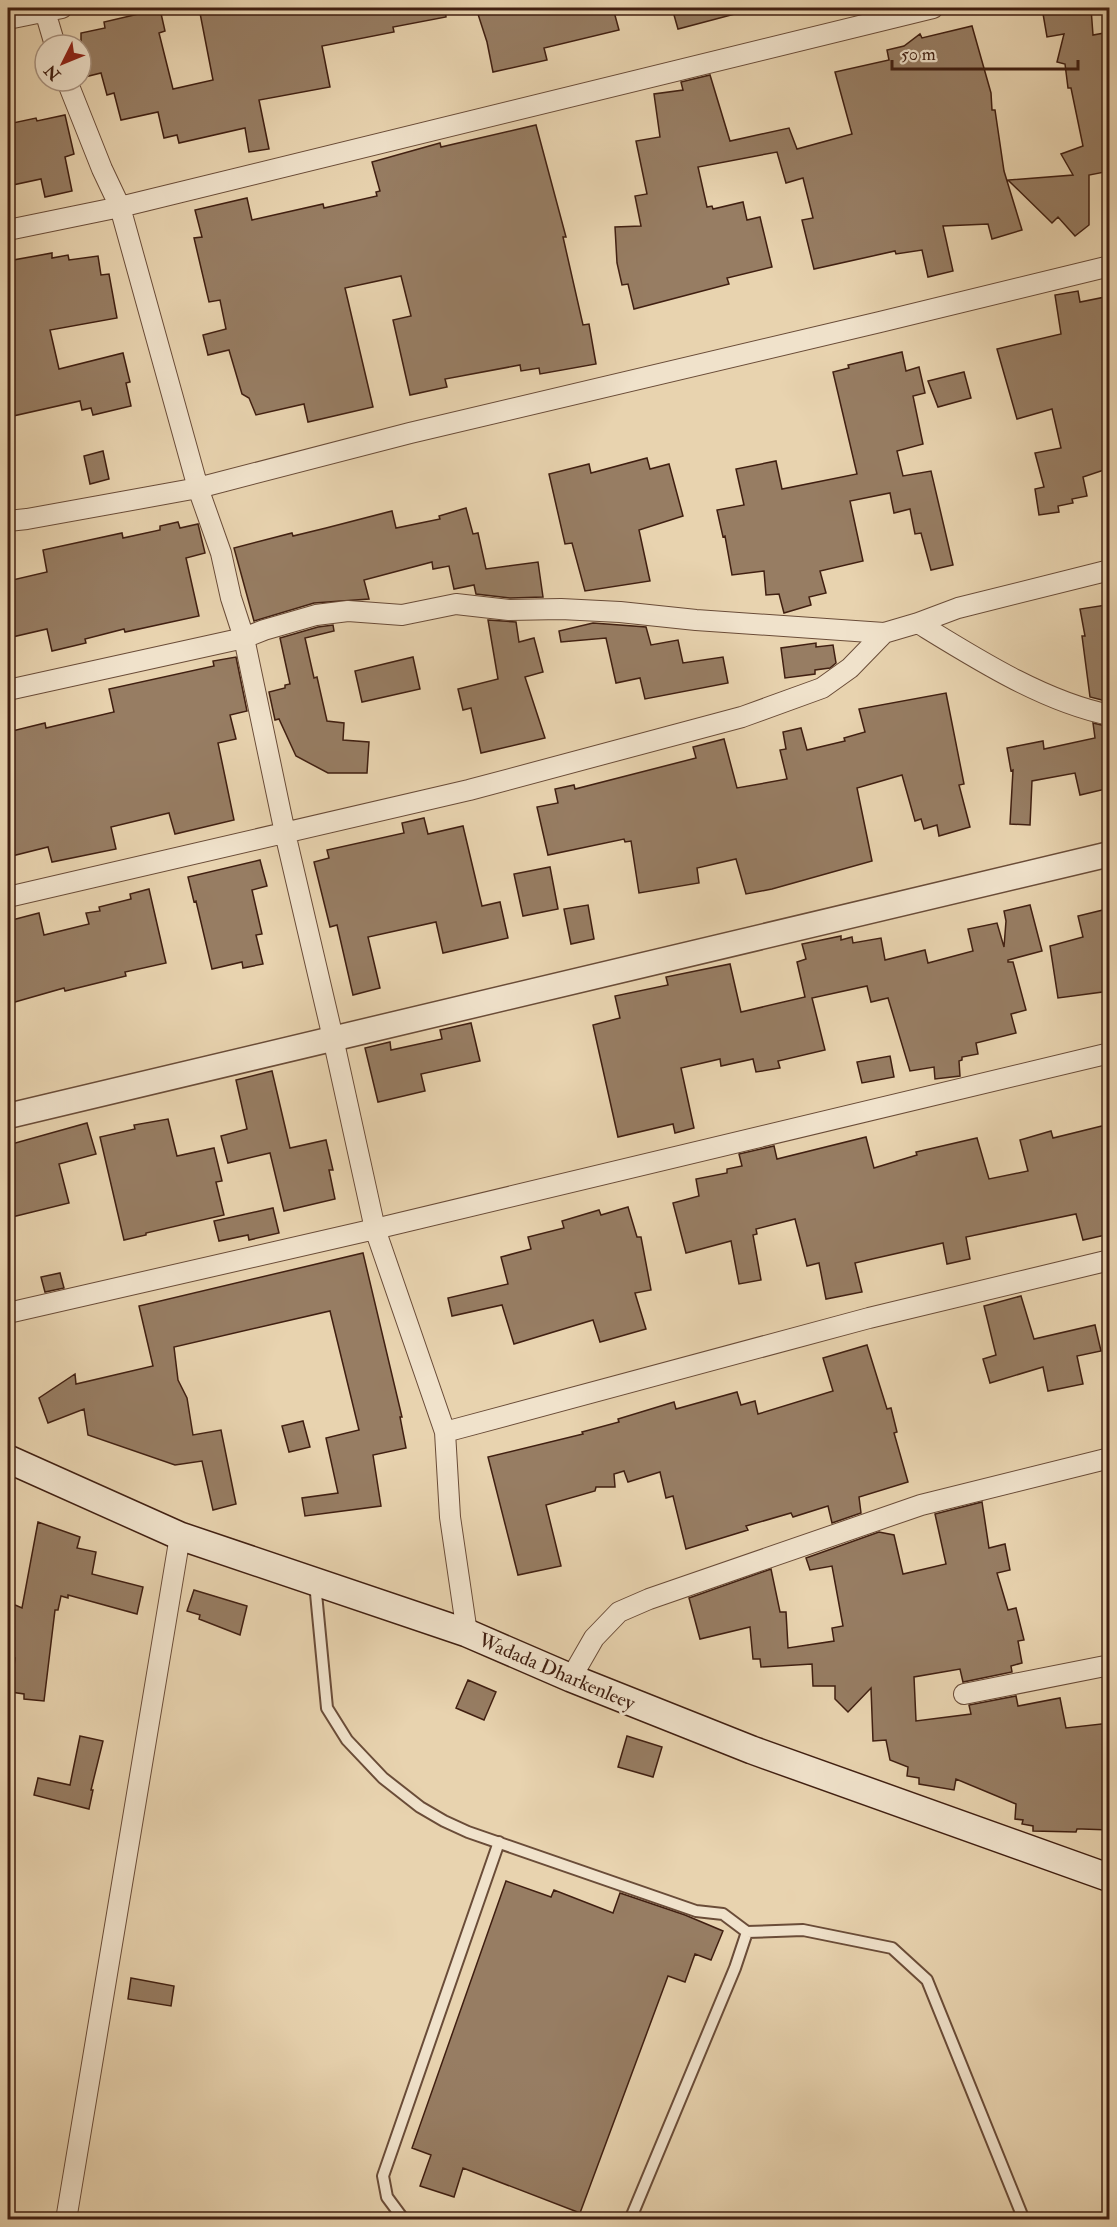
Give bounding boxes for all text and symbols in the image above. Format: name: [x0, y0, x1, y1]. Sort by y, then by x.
north arrow: [33, 33, 93, 93]
scale bar: [892, 33, 1078, 71]
text: 50 m: [901, 43, 936, 66]
text: N: [40, 60, 66, 85]
street label: Wadada Dharkenleey: [474, 1627, 640, 1716]

